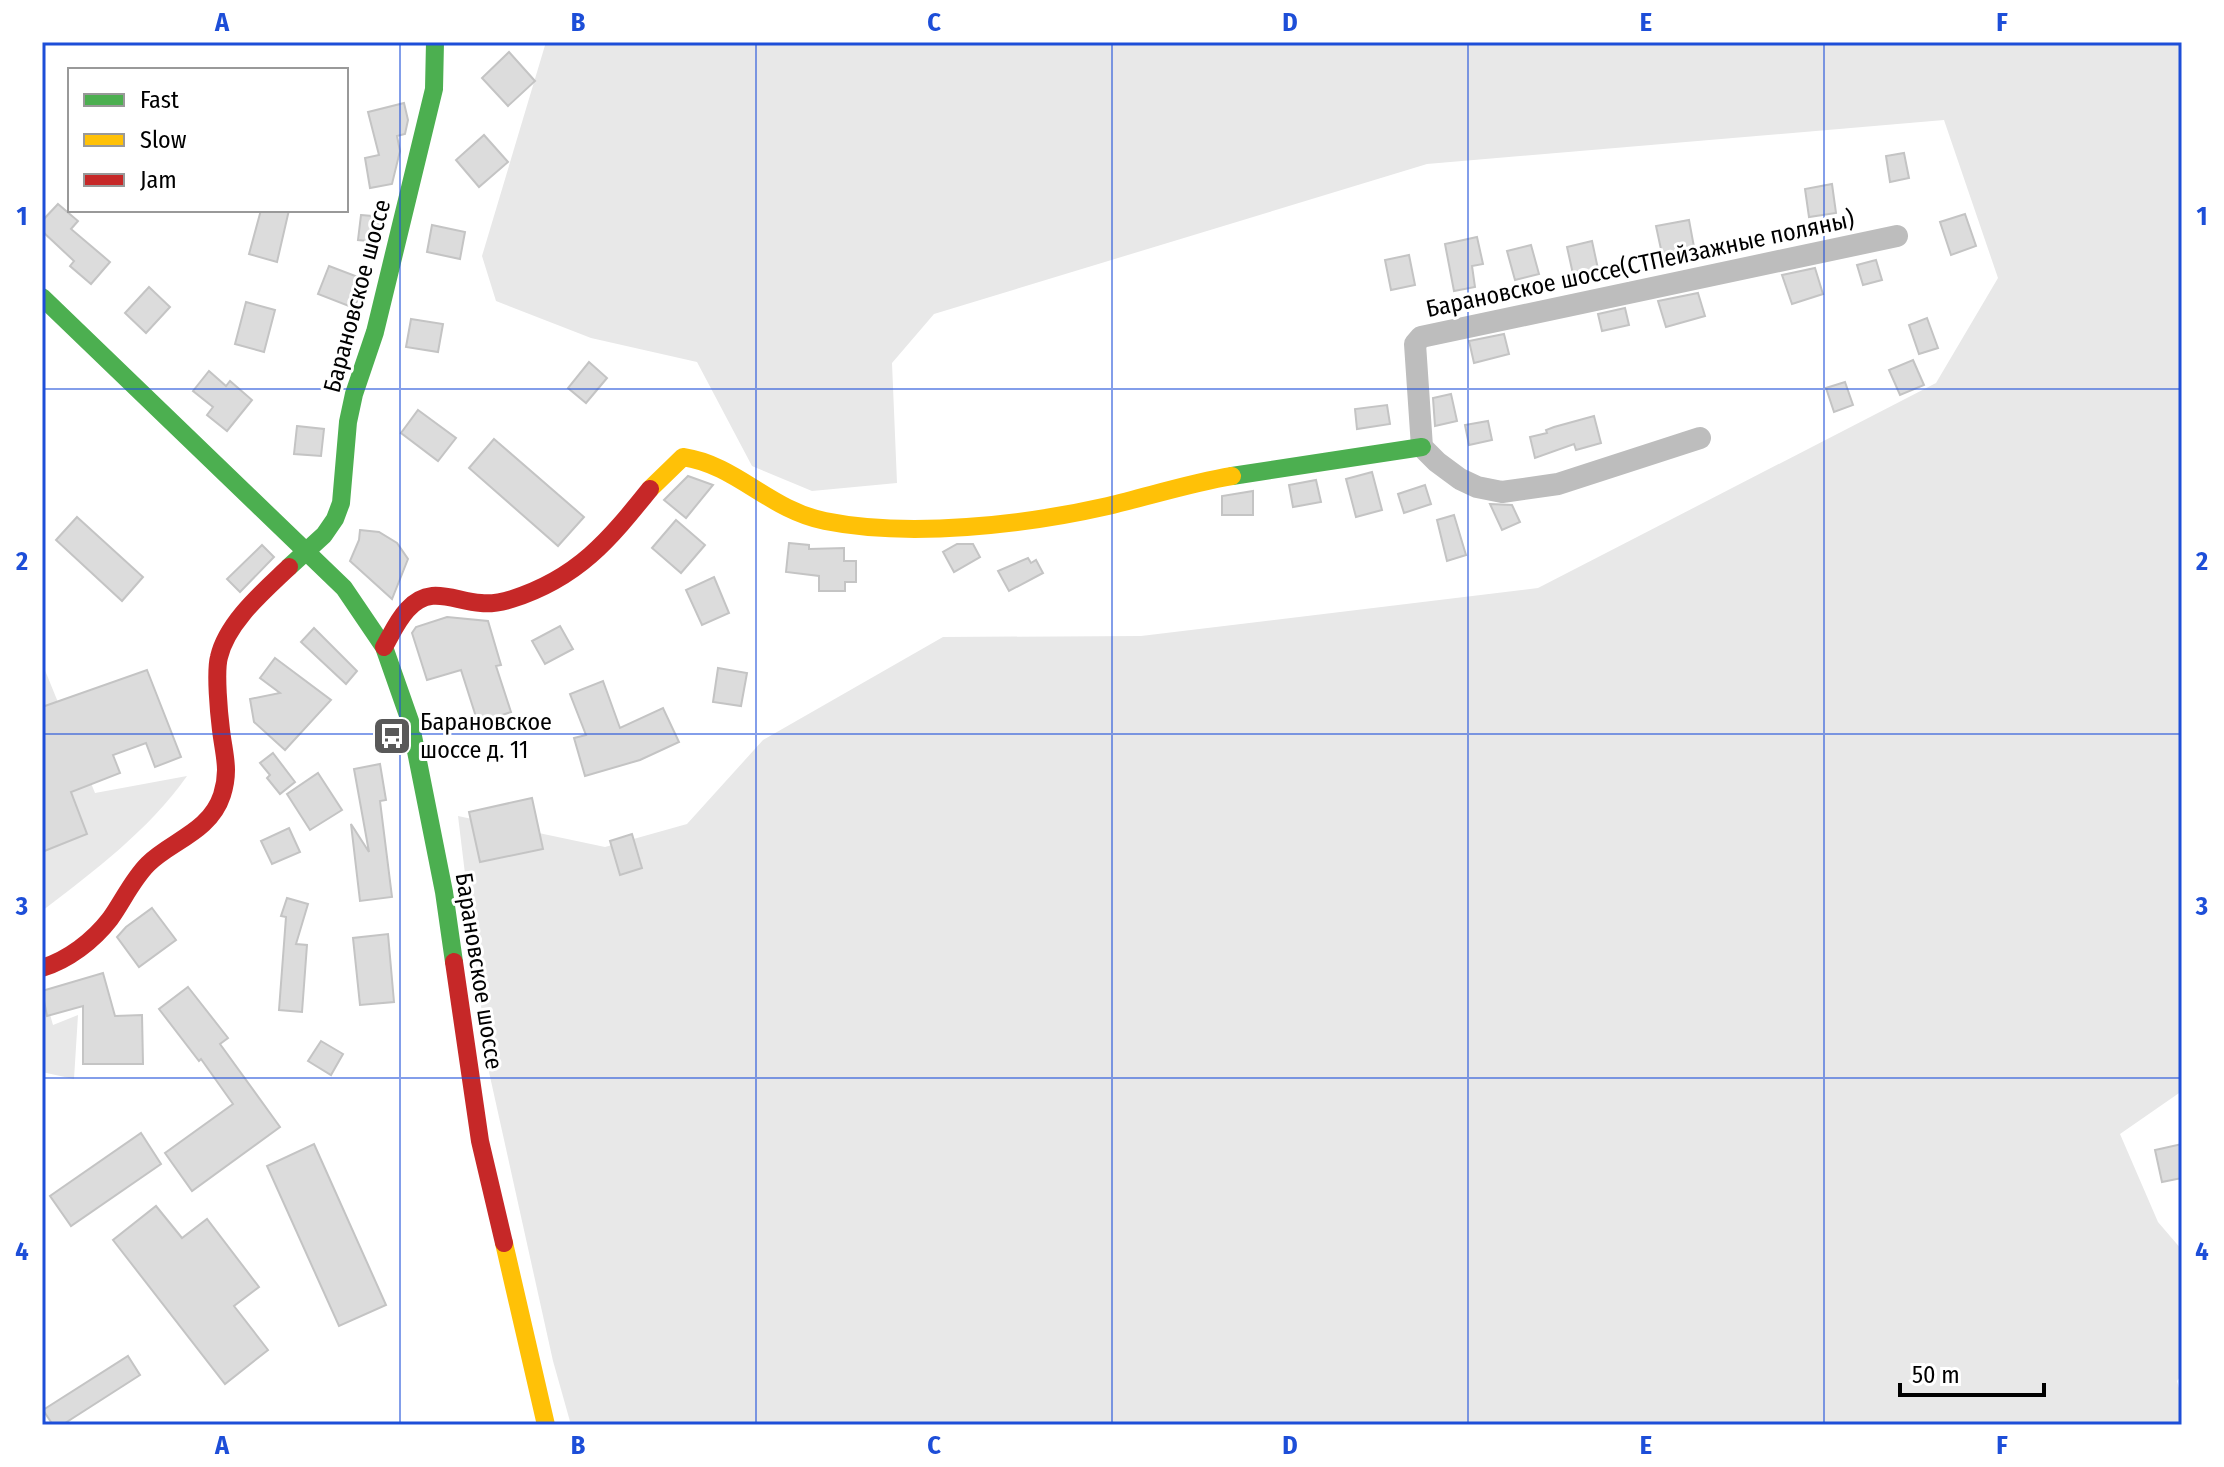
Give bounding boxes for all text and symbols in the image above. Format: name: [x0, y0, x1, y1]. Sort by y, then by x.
text: A: [214, 7, 230, 38]
text: B: [571, 7, 586, 38]
text: C: [927, 7, 941, 38]
text: D: [1282, 7, 1298, 38]
text: E: [1640, 7, 1652, 38]
text: F: [1996, 7, 2008, 38]
legend: [68, 68, 348, 212]
text: Fast: [140, 86, 179, 114]
text: Slow: [140, 126, 187, 154]
text: Jam: [140, 166, 177, 194]
street label: Барановское шоссе: [318, 196, 396, 396]
text: 1: [17, 201, 28, 232]
text: 1: [2197, 201, 2208, 232]
street label: Барановское шоссе(СТПейзажные поляны): [1423, 205, 1857, 323]
text: 2: [15, 546, 28, 577]
text: 2: [2195, 546, 2208, 577]
place label: Барановское шоссе д. 11: [420, 708, 552, 764]
bus stop icon: Барановское шоссе д. 11: [371, 715, 413, 757]
street label: Барановское шоссе: [450, 871, 508, 1071]
text: 3: [15, 891, 28, 922]
text: 3: [2195, 891, 2208, 922]
text: 4: [15, 1236, 29, 1267]
text: 4: [2195, 1236, 2209, 1267]
scale bar: [1900, 1347, 2044, 1397]
text: 50 m: [1912, 1361, 1960, 1389]
text: A: [214, 1430, 230, 1461]
text: B: [571, 1430, 586, 1461]
text: C: [927, 1430, 941, 1461]
text: D: [1282, 1430, 1298, 1461]
text: E: [1640, 1430, 1652, 1461]
text: F: [1996, 1430, 2008, 1461]

